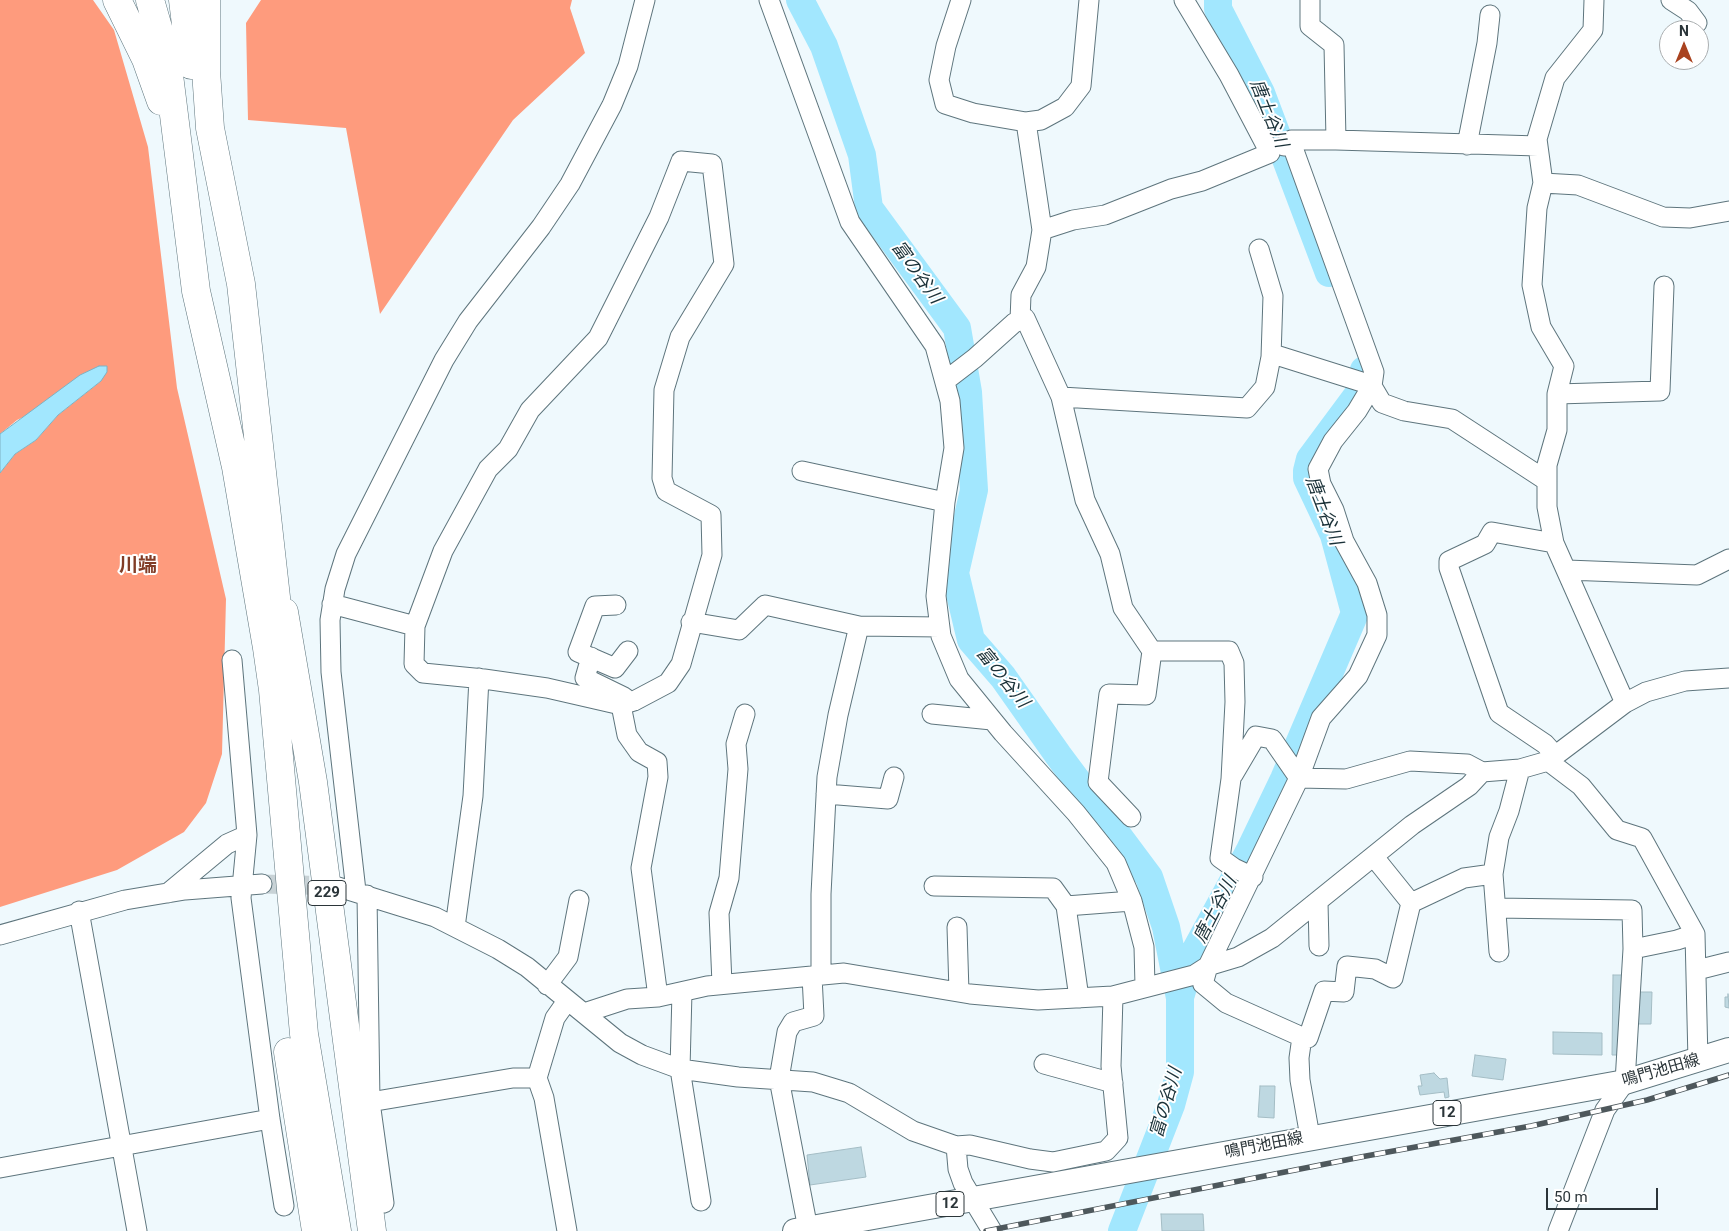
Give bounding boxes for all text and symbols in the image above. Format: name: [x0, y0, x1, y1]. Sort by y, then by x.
north arrow: [1659, 20, 1709, 70]
text: N: [1679, 23, 1689, 39]
water label: 唐土谷川: [1245, 77, 1291, 151]
water label: 富の谷川: [886, 238, 946, 308]
water label: 唐土谷川: [1300, 474, 1346, 548]
district label: 川端: [119, 555, 157, 577]
water label: 富の谷川: [971, 643, 1033, 713]
water label: 唐土谷川: [1190, 873, 1242, 947]
road number: 229: [308, 880, 346, 906]
street label: 鳴門池田線: [1620, 1051, 1702, 1091]
water label: 富の谷川: [1147, 1065, 1187, 1141]
road number: 12: [1433, 1100, 1461, 1126]
street label: 鳴門池田線: [1223, 1129, 1305, 1163]
scale bar: [1549, 1178, 1662, 1210]
text: 50 m: [1554, 1188, 1588, 1206]
road number: 12: [936, 1192, 964, 1216]

